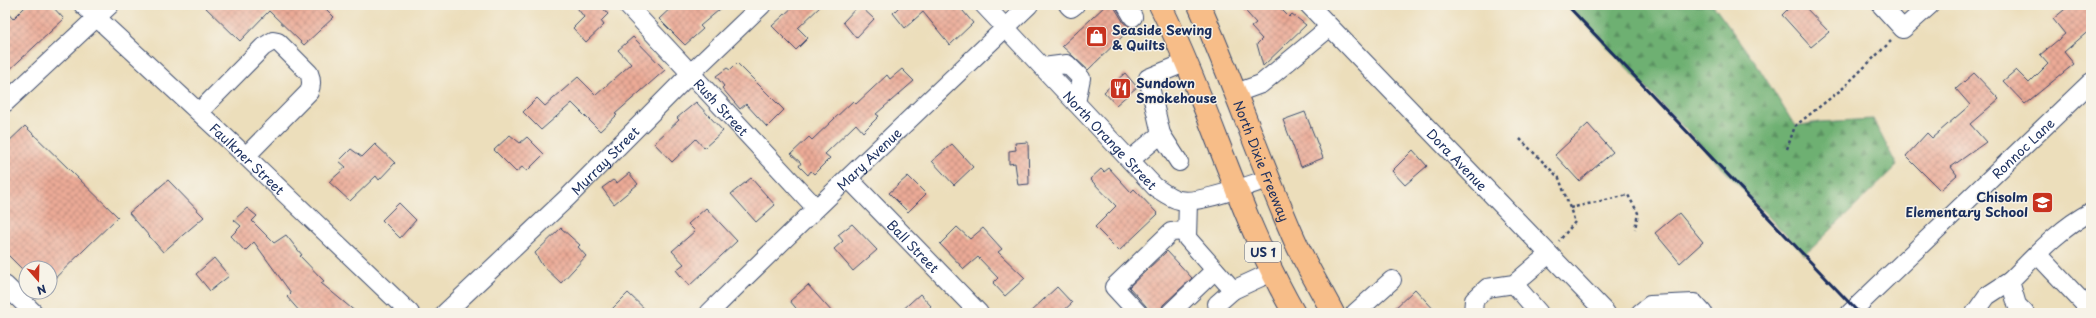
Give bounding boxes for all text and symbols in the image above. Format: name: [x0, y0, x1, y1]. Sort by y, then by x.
place label: Seaside Sewing & Quilts: [1112, 20, 1212, 54]
shop icon: Seaside Sewing & Quilts: [1084, 23, 1110, 49]
place label: Sundown Smokehouse: [1136, 73, 1217, 107]
street label: Rush Street: [690, 74, 753, 140]
restaurant icon: Sundown Smokehouse: [1107, 76, 1133, 102]
street label: North Orange Street: [1059, 86, 1162, 193]
street label: North Dixie Freeway: [1230, 97, 1295, 224]
street label: Ronnoc Lane: [1987, 113, 2058, 182]
street label: Faulkner Street: [206, 118, 289, 198]
street label: Murray Street: [566, 122, 643, 199]
street label: Mary Avenue: [832, 123, 905, 194]
street label: Dora Avenue: [1423, 124, 1492, 194]
place label: Chisolm Elementary School: [1906, 187, 2028, 221]
school or university icon: Chisolm Elementary School: [2030, 190, 2056, 216]
street label: Ball Street: [884, 215, 944, 276]
road number: US 1: [1245, 242, 1281, 262]
north arrow: [18, 260, 58, 300]
text: N: [34, 280, 49, 299]

